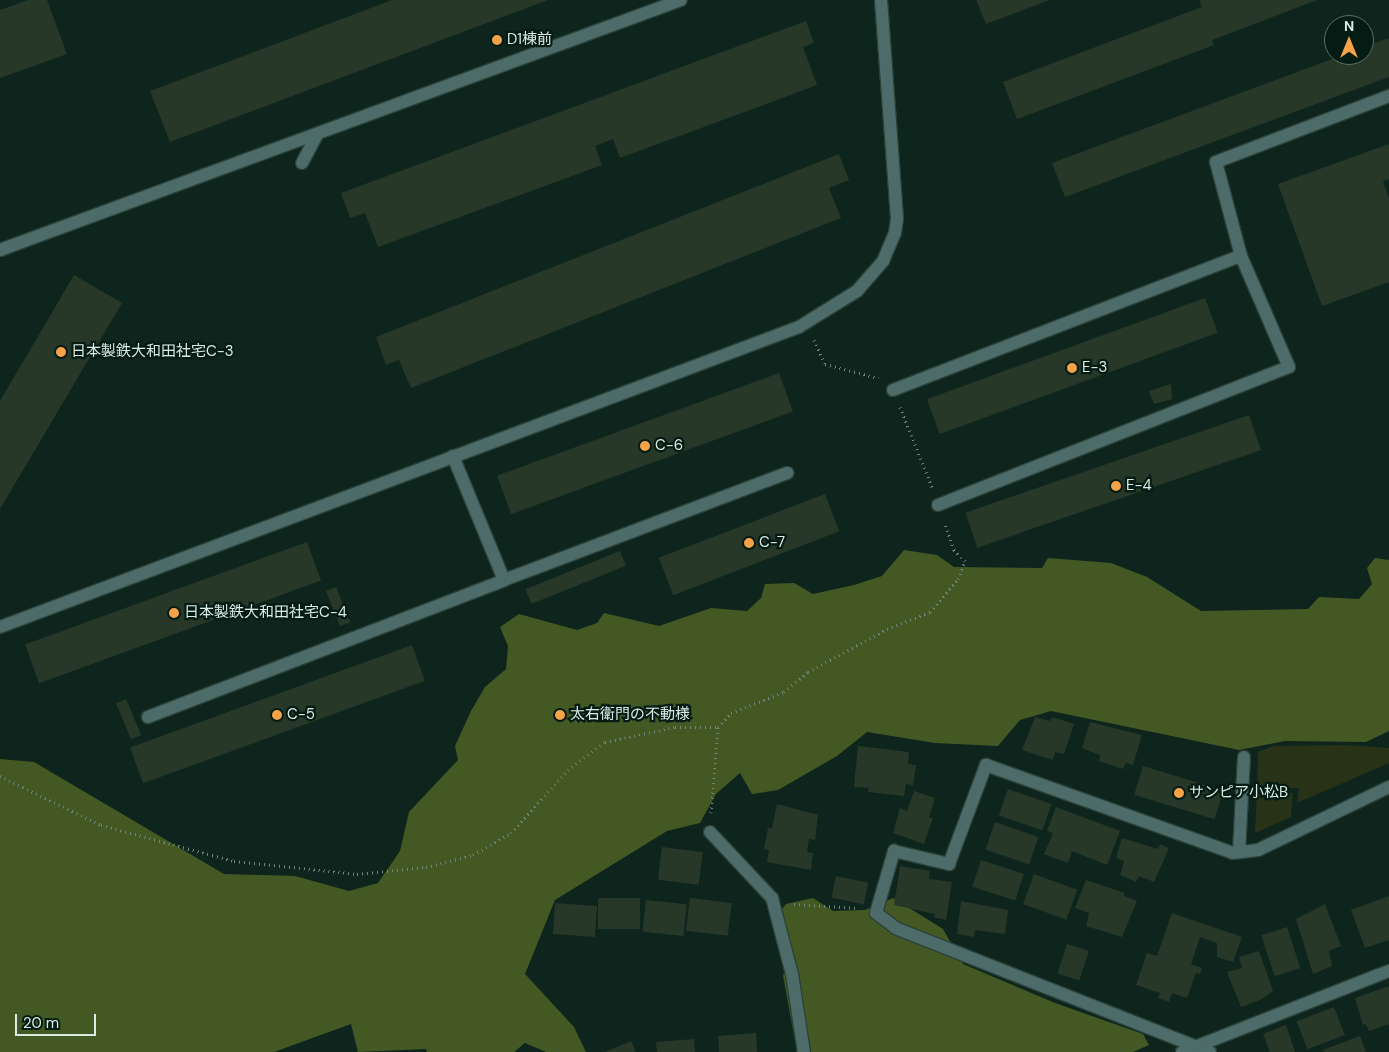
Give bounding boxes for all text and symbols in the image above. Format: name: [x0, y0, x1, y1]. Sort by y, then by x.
north arrow: [1324, 15, 1374, 65]
text: N: [1344, 17, 1354, 35]
place label: D1棟前: [507, 31, 552, 49]
marker: D1棟前: [491, 34, 503, 46]
place label: 日本製鉄大和田社宅C-3: [71, 343, 234, 361]
marker: 日本製鉄大和田社宅C-3: [55, 346, 67, 358]
place label: E-3: [1082, 359, 1107, 377]
marker: E-3: [1066, 362, 1078, 374]
place label: C-6: [655, 437, 683, 455]
marker: C-6: [639, 440, 651, 452]
place label: E-4: [1126, 477, 1152, 495]
marker: E-4: [1110, 480, 1122, 492]
place label: C-7: [759, 534, 785, 552]
marker: C-7: [743, 537, 755, 549]
place label: 日本製鉄大和田社宅C-4: [184, 604, 347, 622]
marker: 日本製鉄大和田社宅C-4: [168, 607, 180, 619]
place label: C-5: [287, 706, 315, 724]
place label: 太右衛門の不動様: [570, 706, 690, 724]
marker: C-5: [271, 709, 283, 721]
marker: 太右衛門の不動様: [554, 709, 566, 721]
place label: サンピア小松B: [1189, 784, 1288, 802]
marker: サンピア小松B: [1173, 787, 1185, 799]
scale bar: [18, 1004, 99, 1036]
text: 20 m: [23, 1013, 59, 1033]

